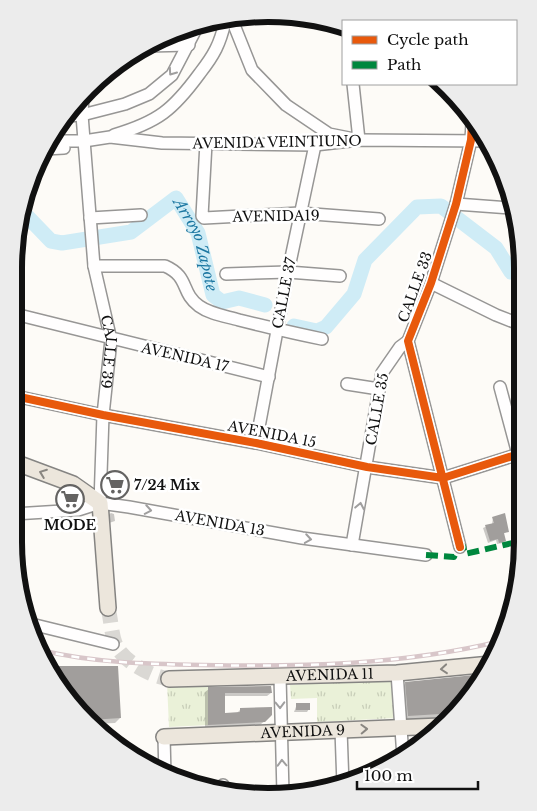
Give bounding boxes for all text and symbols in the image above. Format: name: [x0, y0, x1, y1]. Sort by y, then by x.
legend: [342, 20, 517, 85]
text: Cycle path: [387, 30, 469, 49]
text: Path: [387, 55, 421, 74]
one-way arrow: [170, 66, 178, 75]
street label: AVENIDA VEINTIUNO: [191, 132, 362, 152]
water label: Arroyo Zapote: [168, 192, 222, 293]
street label: AVENIDA19: [231, 206, 320, 226]
street label: CALLE 33: [394, 249, 436, 325]
street label: CALLE 37: [268, 255, 300, 330]
street label: CALLE 39: [97, 313, 120, 389]
street label: AVENIDA 17: [139, 338, 231, 376]
street label: CALLE 35: [362, 371, 392, 447]
street label: AVENIDA 15: [225, 416, 318, 451]
one-way arrow: [39, 468, 48, 479]
supermarket icon: 7/24 Mix: [100, 470, 130, 500]
place label: 7/24 Mix: [134, 476, 201, 494]
supermarket icon: MODE: [55, 484, 85, 514]
one-way arrow: [354, 502, 364, 511]
one-way arrow: [144, 504, 153, 514]
street label: AVENIDA 13: [173, 506, 266, 540]
place label: MODE: [44, 516, 96, 534]
one-way arrow: [305, 533, 313, 544]
one-way arrow: [440, 663, 448, 674]
street label: AVENIDA 11: [285, 665, 374, 685]
one-way arrow: [275, 702, 285, 709]
street label: AVENIDA 9: [259, 721, 346, 742]
one-way arrow: [360, 723, 368, 734]
scale bar: [357, 758, 478, 790]
one-way arrow: [276, 759, 287, 767]
text: 100 m: [364, 766, 413, 785]

